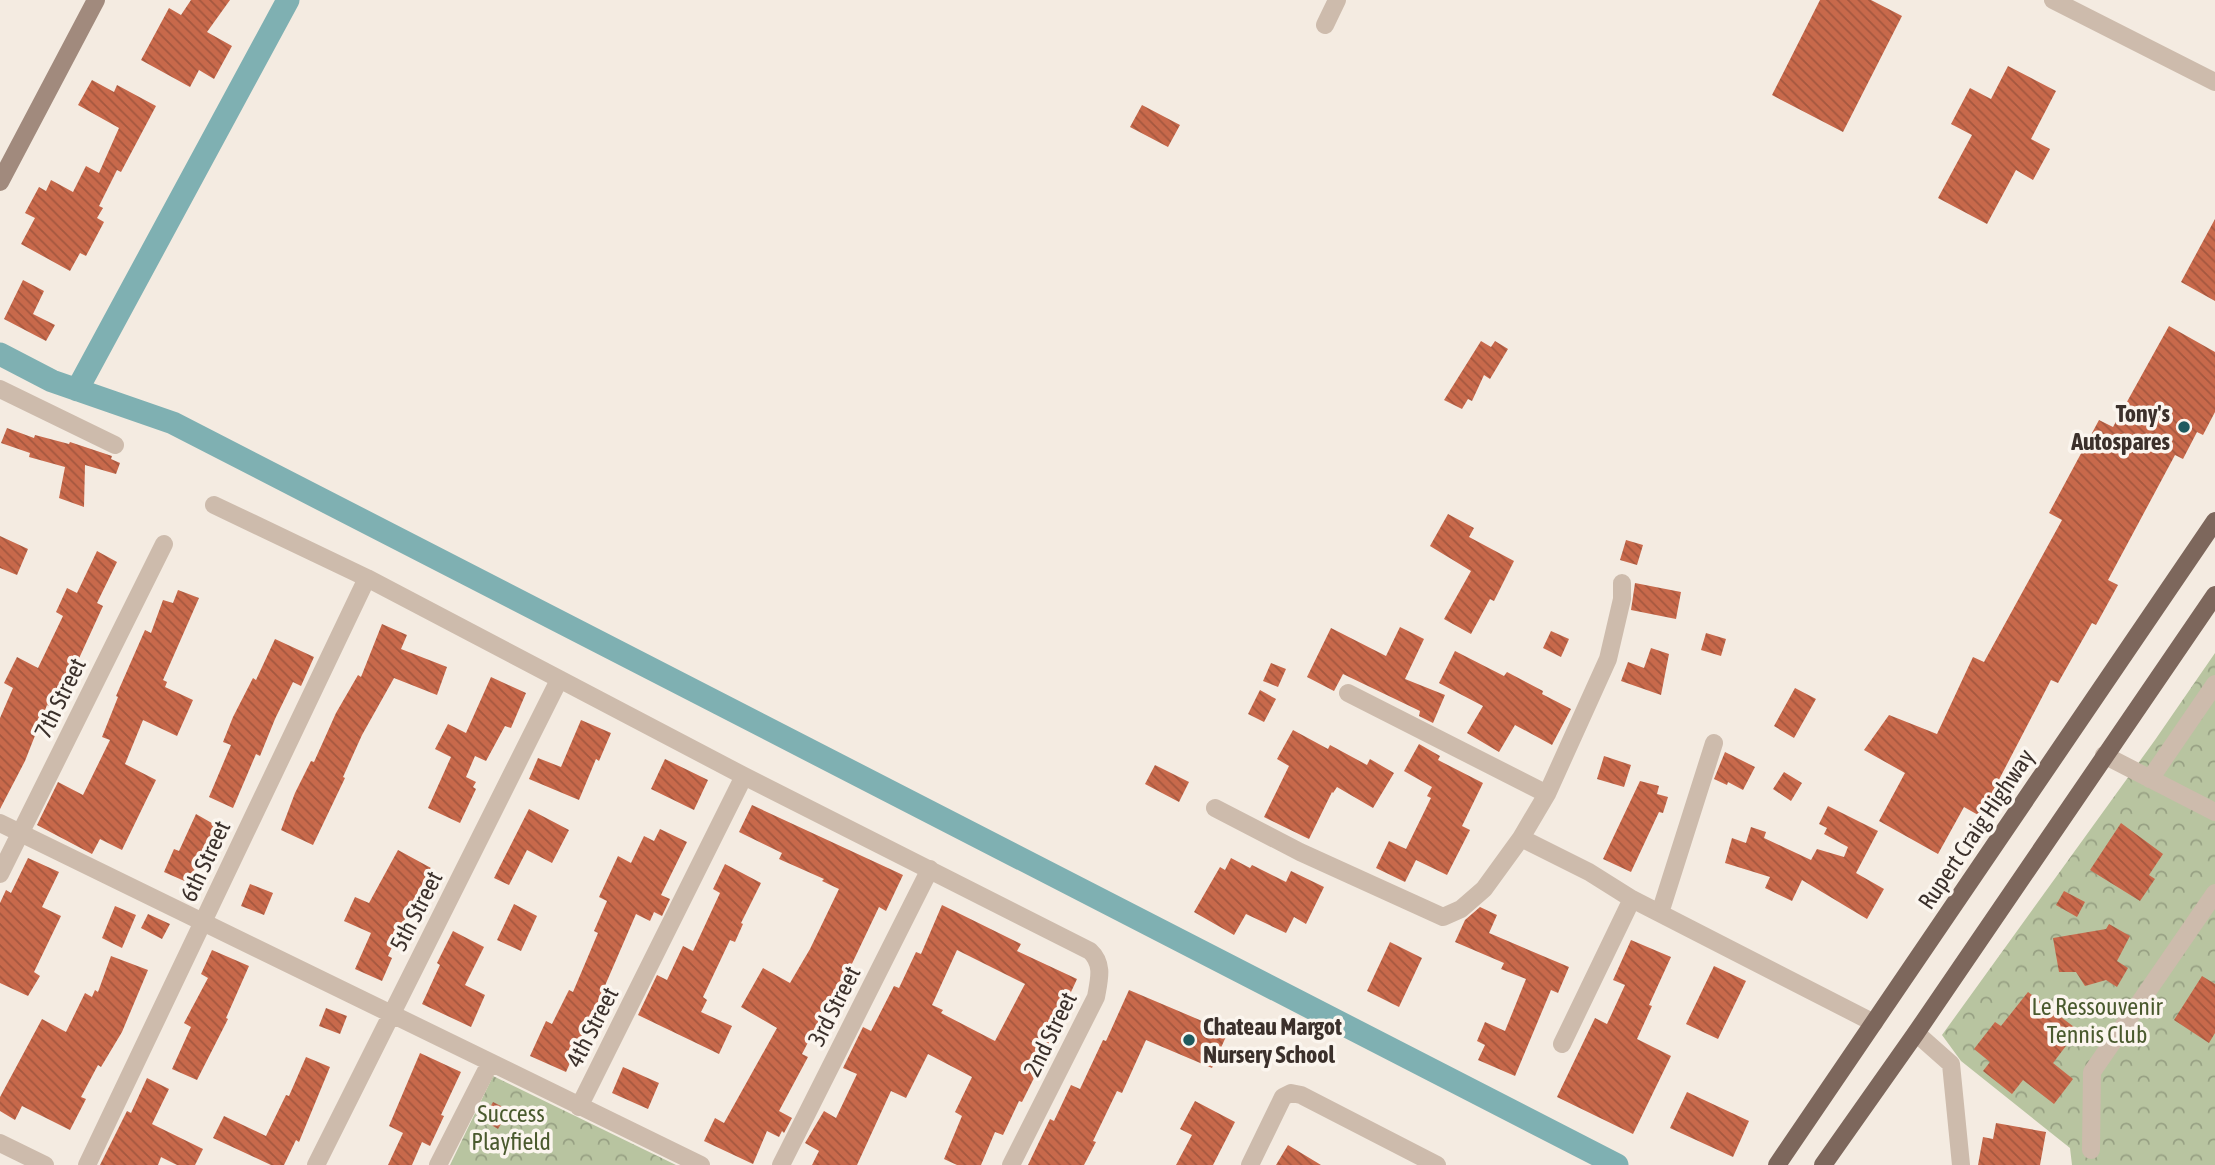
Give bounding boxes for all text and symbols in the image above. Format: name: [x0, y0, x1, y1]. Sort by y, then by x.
place label: Tony's Autospares: [2070, 400, 2171, 455]
marker: Tony's Autospares: [2176, 419, 2192, 435]
street label: 7th Street: [29, 653, 91, 742]
street label: Rupert Craig Highway: [1912, 744, 2040, 914]
street label: 6th Street: [175, 816, 235, 906]
street label: 5th Street: [384, 867, 448, 955]
street label: 3rd Street: [803, 962, 866, 1050]
street label: 4th Street: [560, 983, 624, 1071]
street label: 2nd Street: [1018, 987, 1082, 1080]
park label: Le Ressouvenir Tennis Club: [2032, 993, 2163, 1048]
place label: Chateau Margot Nursery School: [1203, 1013, 1342, 1068]
marker: Chateau Margot Nursery School: [1181, 1032, 1197, 1048]
park label: Success Playfield: [471, 1100, 551, 1155]

